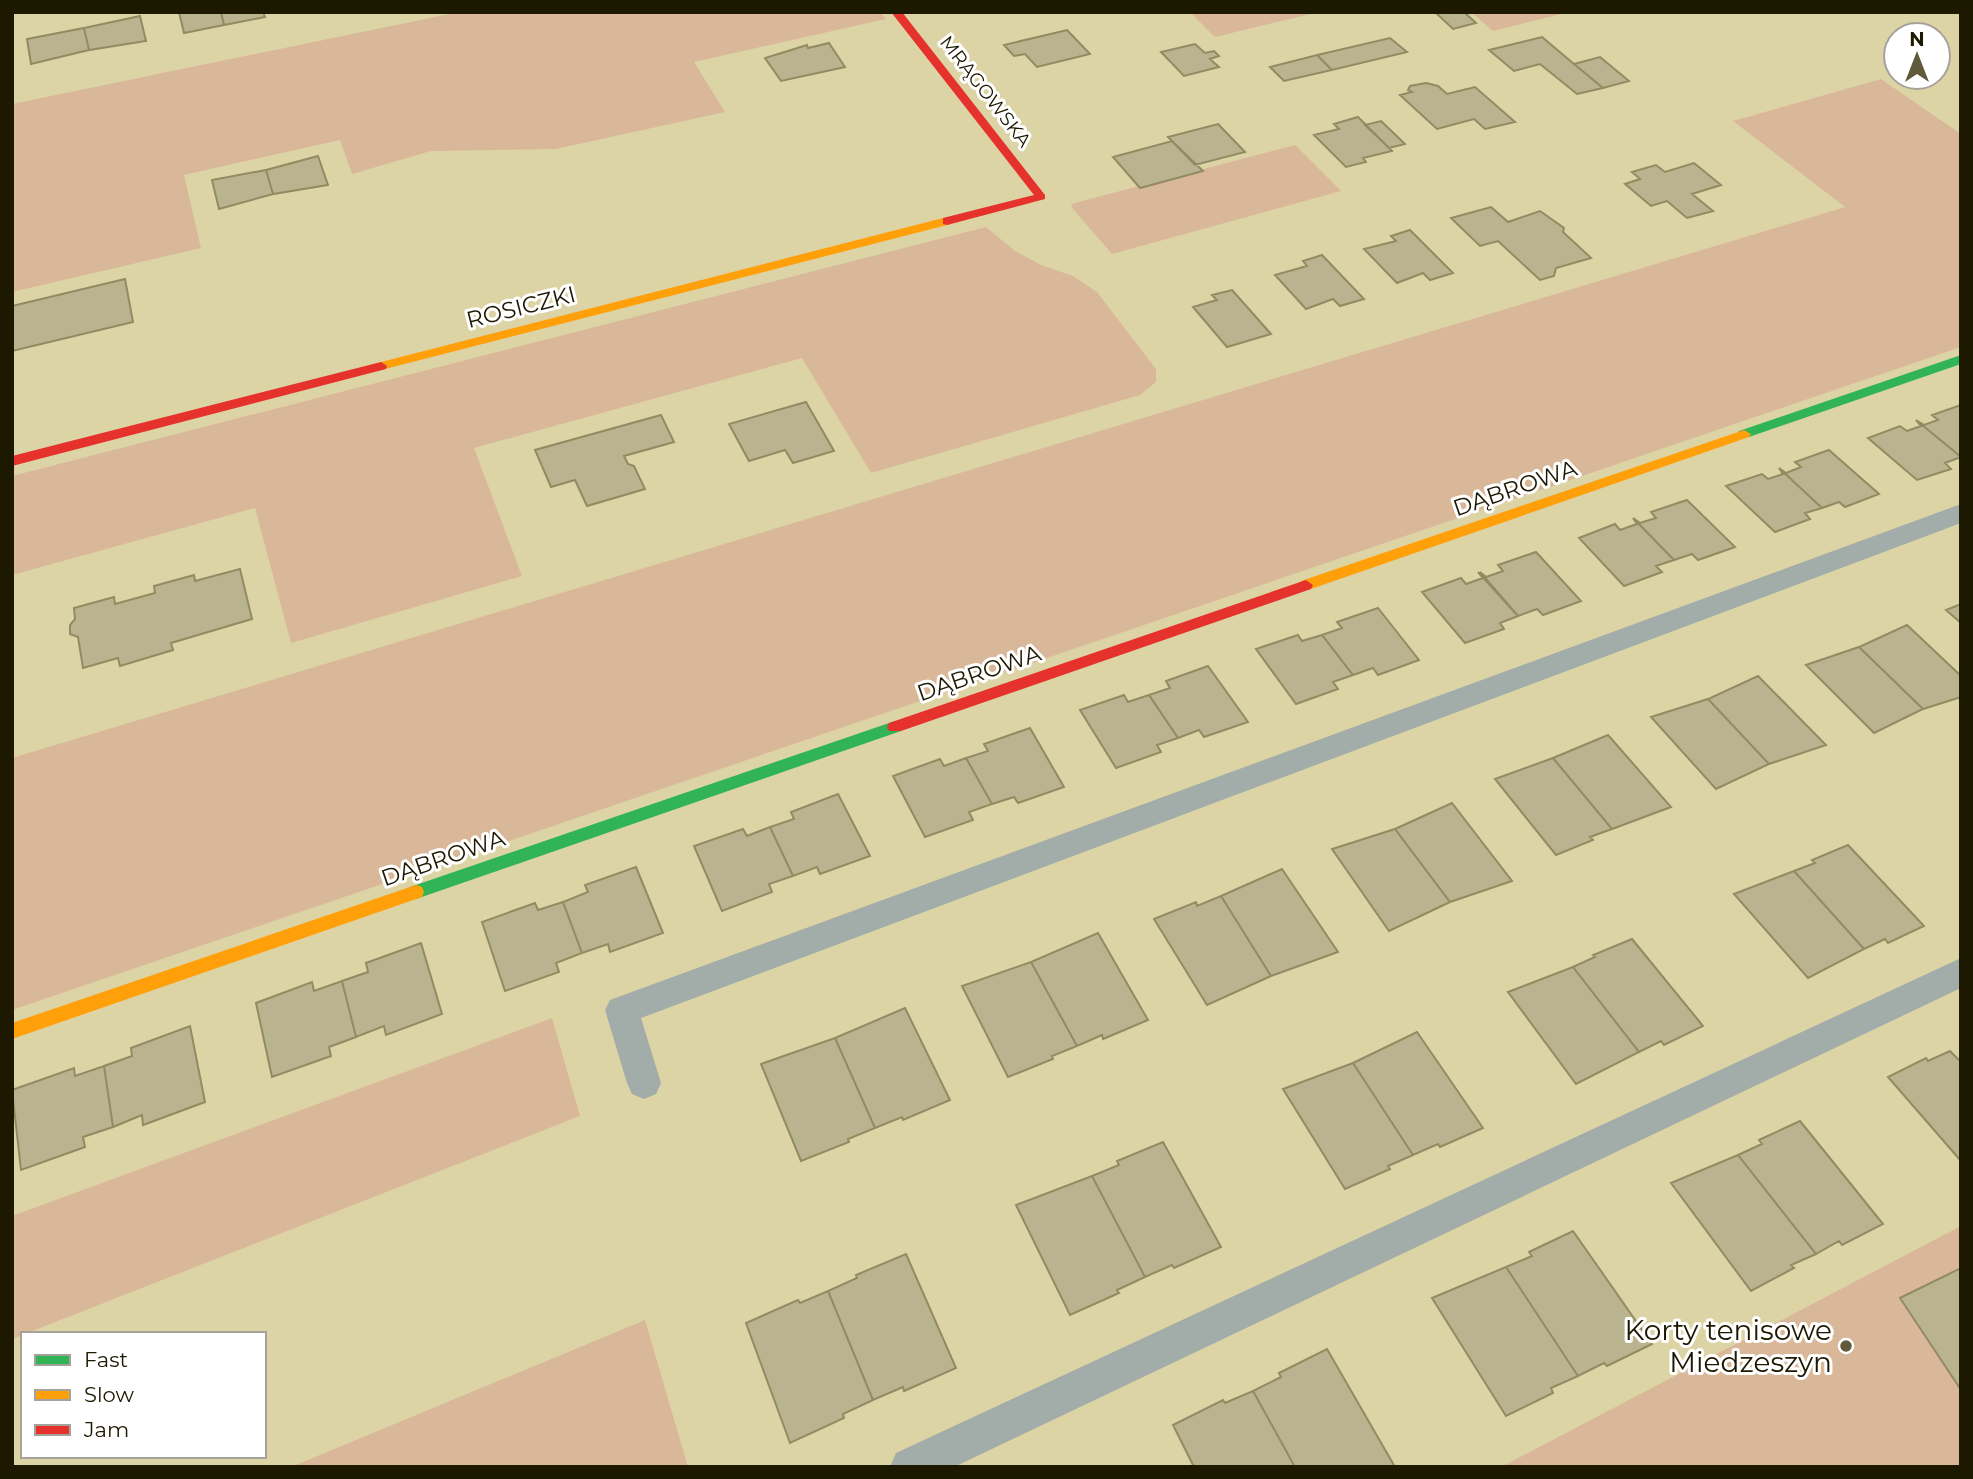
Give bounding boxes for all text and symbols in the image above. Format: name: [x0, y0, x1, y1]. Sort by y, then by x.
north arrow: [1882, 21, 1952, 91]
text: N: [1909, 28, 1925, 51]
street label: MRĄGOWSKA: [935, 31, 1036, 152]
street label: ROSICZKI: [463, 280, 579, 334]
street label: DĄBROWA: [1449, 454, 1581, 522]
street label: DĄBROWA: [913, 639, 1045, 707]
street label: DĄBROWA: [377, 824, 509, 892]
place label: Korty tenisowe Miedzeszyn: [1625, 1313, 1832, 1379]
legend: [21, 1332, 266, 1458]
marker: Korty tenisowe Miedzeszyn: [1838, 1338, 1854, 1354]
text: Fast: [84, 1347, 128, 1372]
text: Slow: [84, 1382, 134, 1407]
text: Jam: [83, 1417, 129, 1442]

